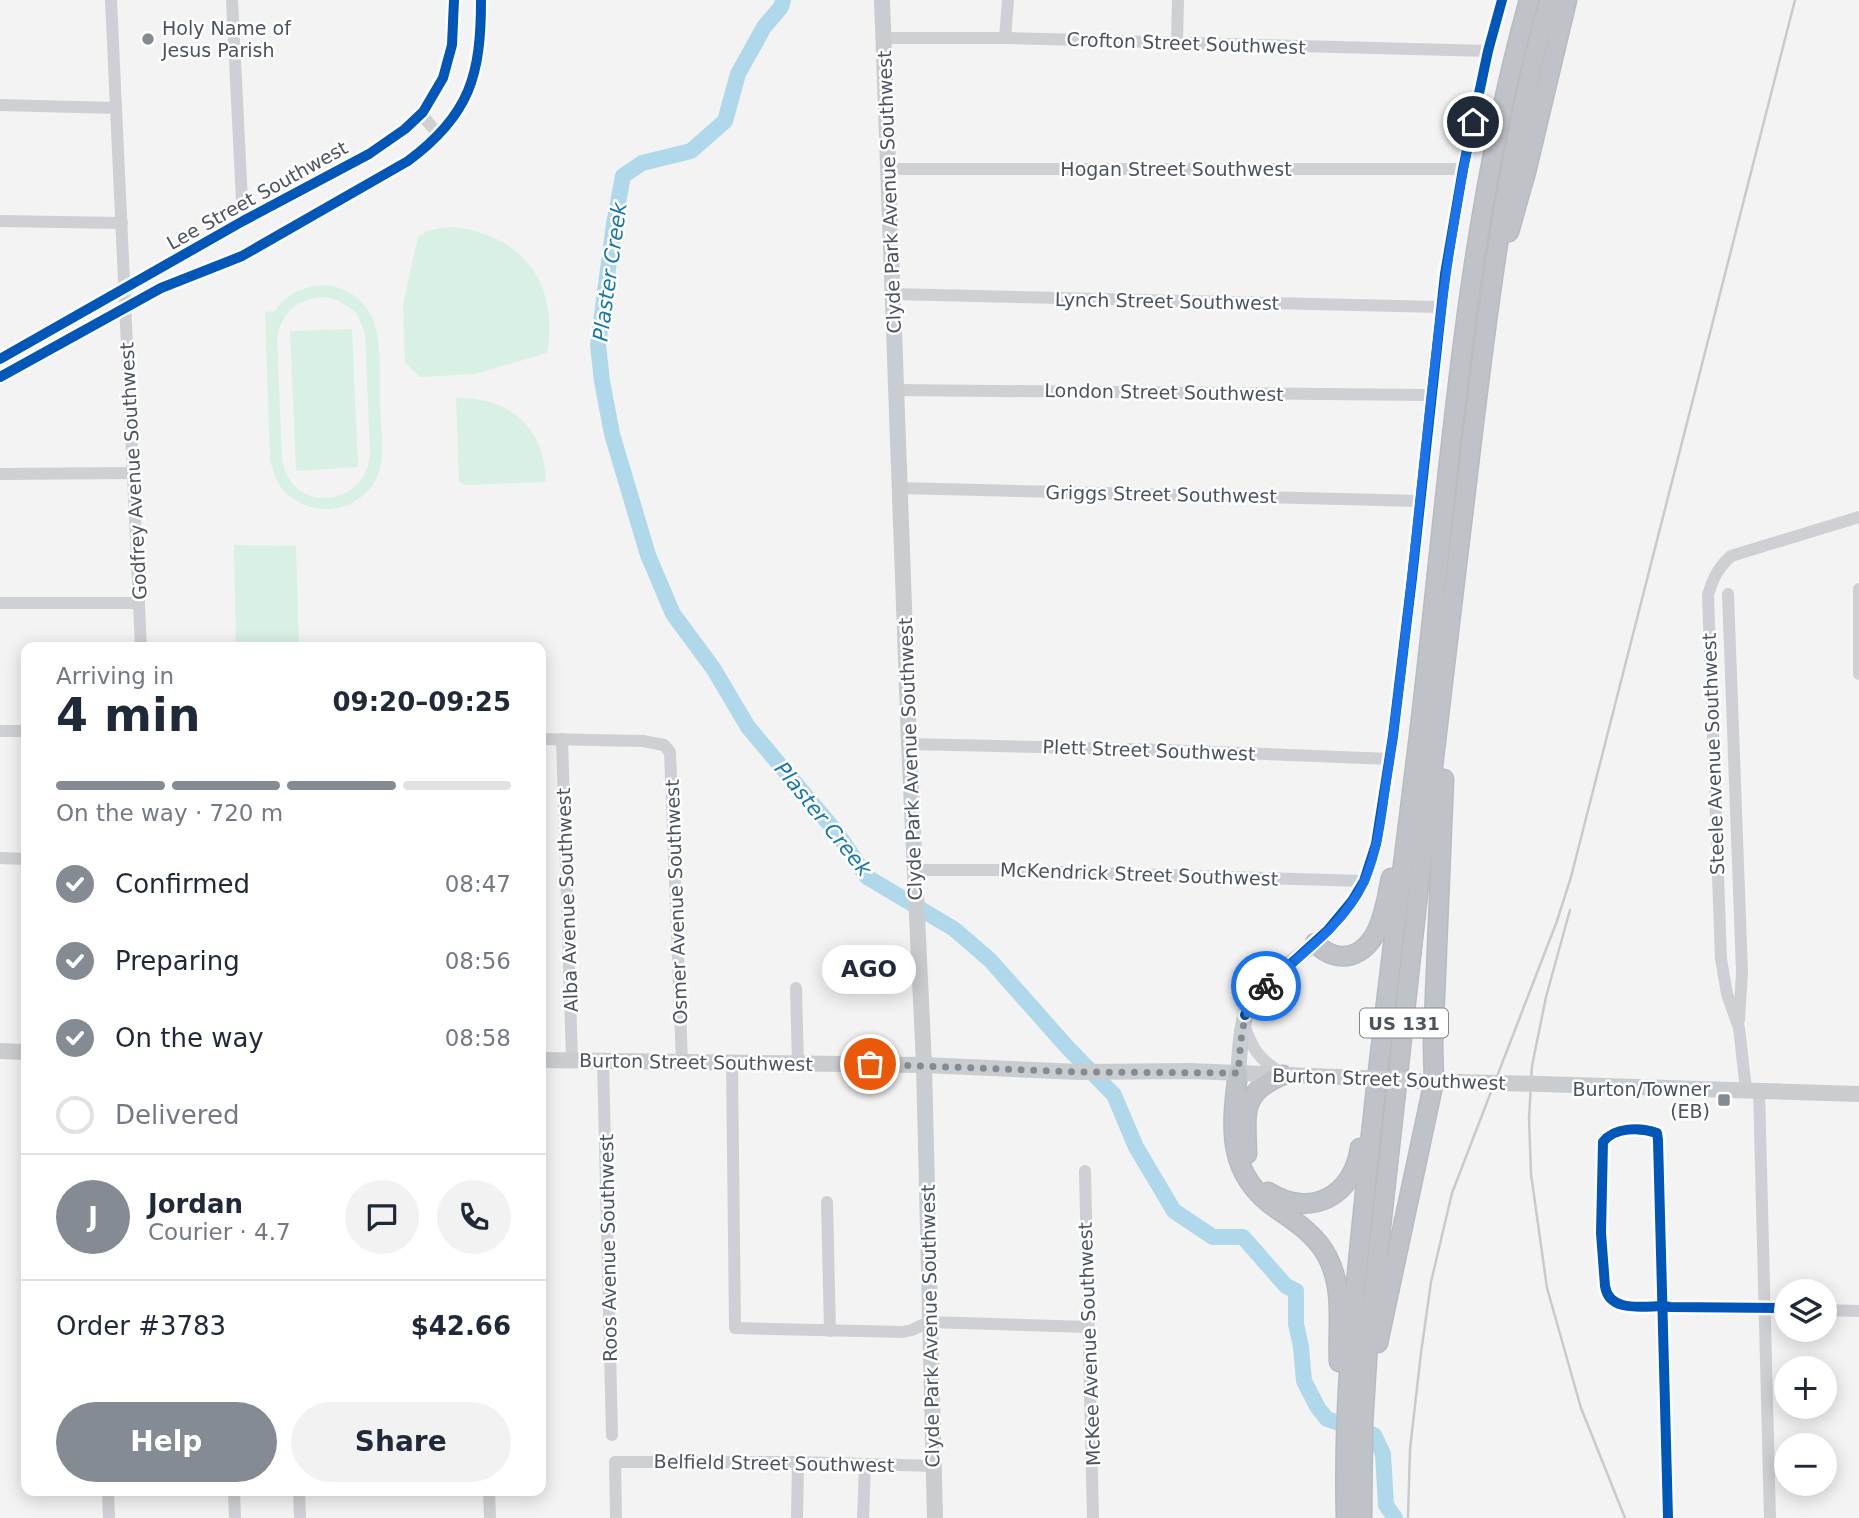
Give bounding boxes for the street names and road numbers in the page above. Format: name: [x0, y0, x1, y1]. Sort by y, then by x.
street label: Crofton Street Southwest: [1066, 28, 1306, 58]
street label: Clyde Park Avenue Southwest: [873, 50, 905, 334]
street label: Lee Street Southwest: [163, 136, 351, 254]
street label: Hogan Street Southwest: [1060, 158, 1292, 180]
street label: Lynch Street Southwest: [1055, 288, 1279, 314]
street label: Godfrey Avenue Southwest: [115, 342, 151, 600]
street label: London Street Southwest: [1044, 379, 1284, 405]
street label: Griggs Street Southwest: [1045, 481, 1277, 507]
street label: Clyde Park Avenue Southwest: [894, 617, 926, 901]
street label: Steele Avenue Southwest: [1698, 633, 1728, 875]
street label: Plett Street Southwest: [1042, 735, 1256, 765]
street label: Osmer Avenue Southwest: [661, 779, 691, 1025]
street label: Alba Avenue Southwest: [552, 787, 582, 1013]
street label: McKendrick Street Southwest: [1000, 858, 1278, 890]
road number: US 131: [1360, 1008, 1448, 1038]
street label: Burton Street Southwest: [579, 1049, 813, 1075]
street label: Burton Street Southwest: [1272, 1064, 1506, 1094]
street label: Roos Avenue Southwest: [595, 1134, 621, 1362]
street label: Clyde Park Avenue Southwest: [917, 1184, 943, 1468]
street label: McKee Avenue Southwest: [1074, 1222, 1104, 1466]
street label: Belfield Street Southwest: [654, 1450, 894, 1476]

